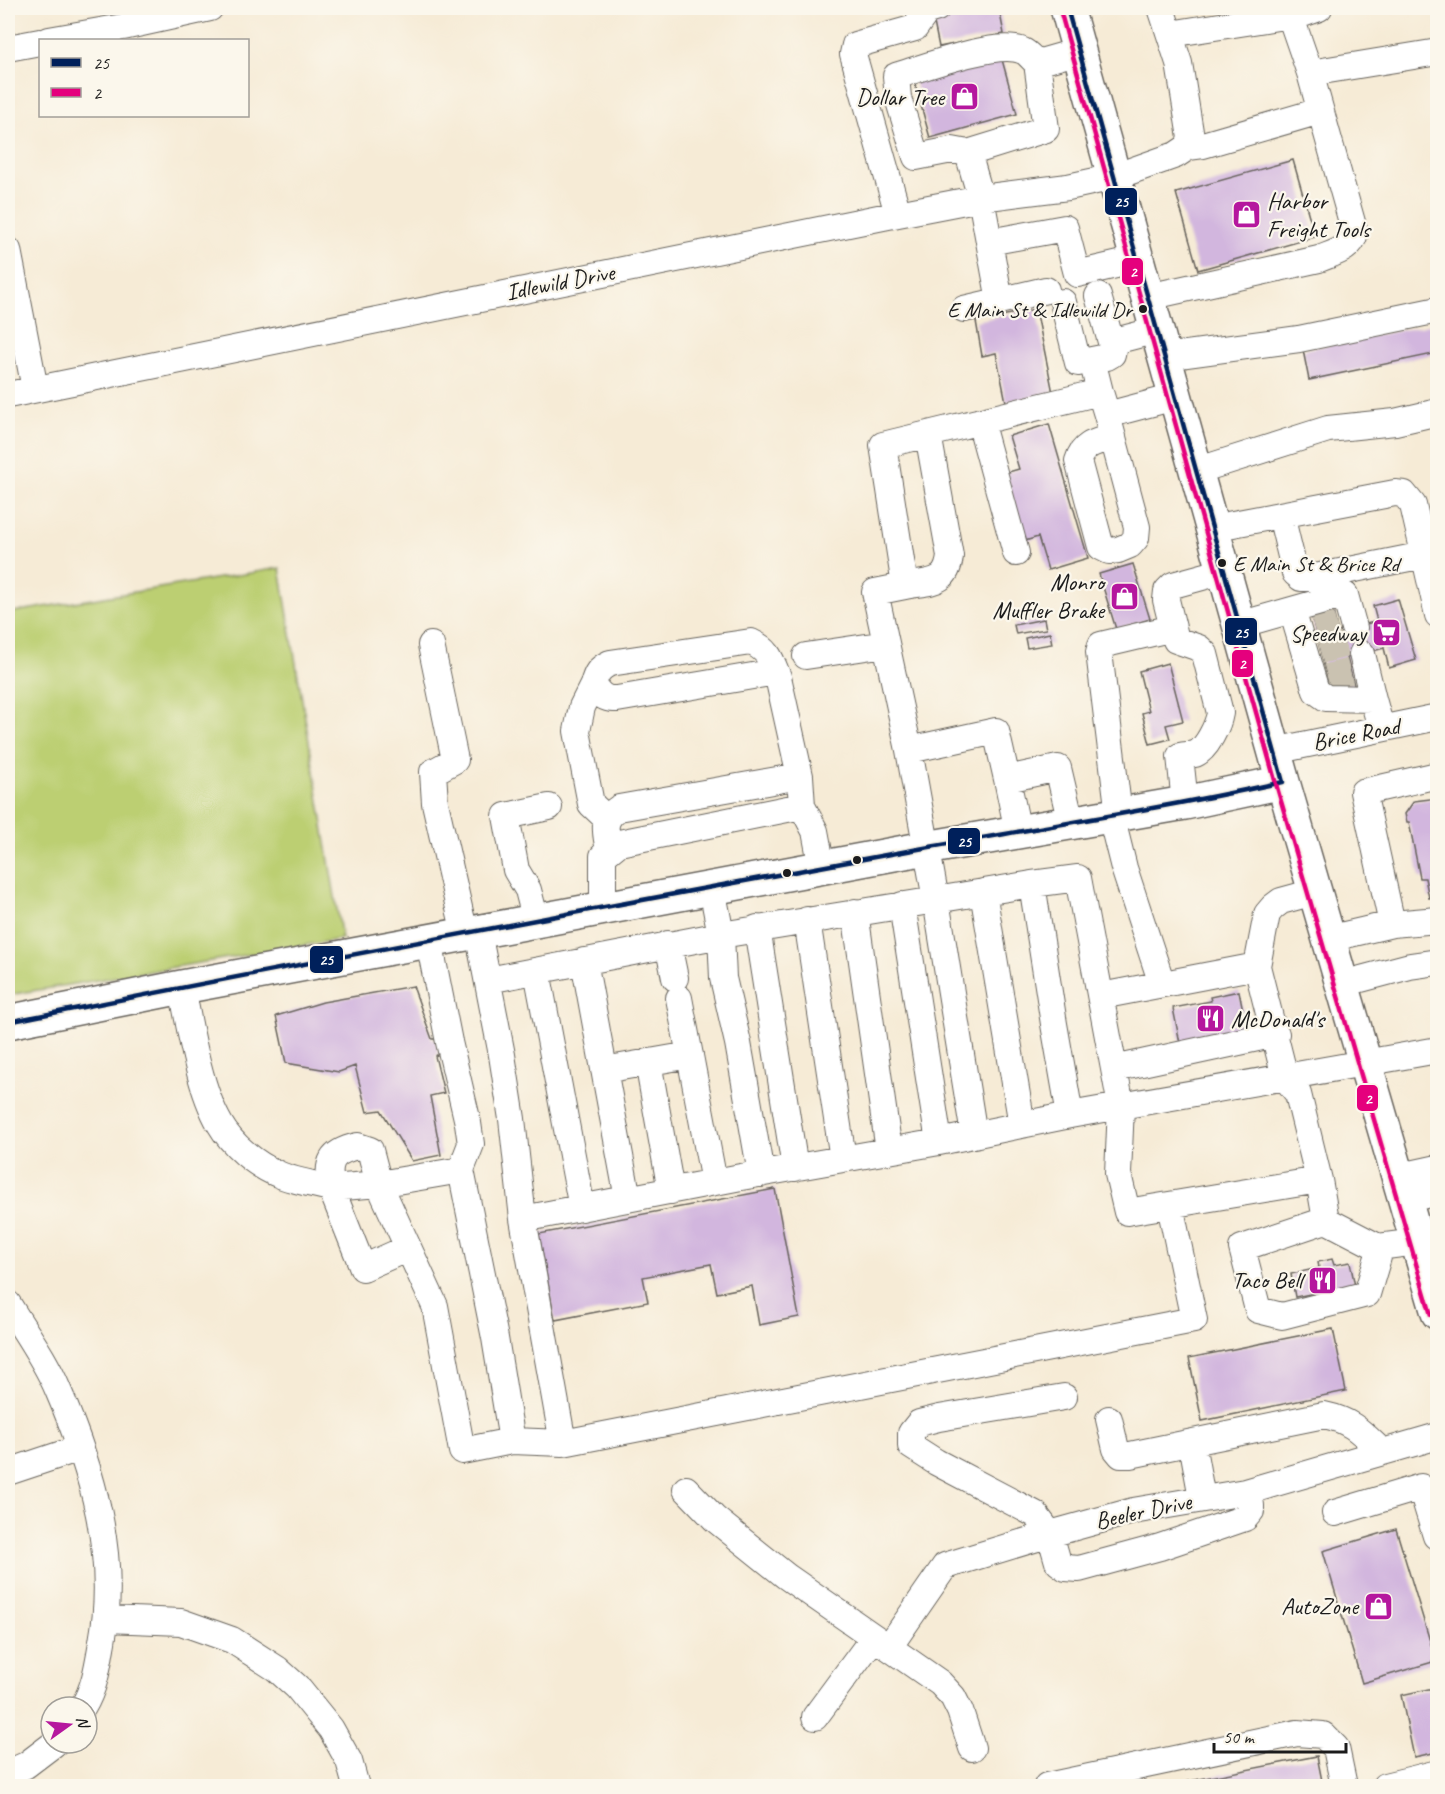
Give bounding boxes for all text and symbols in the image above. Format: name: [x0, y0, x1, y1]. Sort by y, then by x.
legend: [39, 39, 249, 117]
text: 25: [93, 52, 110, 74]
shop icon: Dollar Tree: [949, 81, 981, 113]
text: 2: [93, 82, 103, 104]
place label: Dollar Tree: [856, 82, 946, 112]
place label: Harbor Freight Tools: [1267, 186, 1372, 244]
line badge: 25: [1104, 187, 1138, 216]
text: 25: [1114, 192, 1130, 212]
shop icon: Harbor Freight Tools: [1230, 199, 1262, 231]
street label: Idlewild Drive: [503, 256, 619, 307]
line badge: 2: [1121, 257, 1144, 286]
text: 2: [1129, 262, 1138, 282]
place label: E Main St & Idlewild Dr: [947, 296, 1134, 324]
marker: E Main St & Idlewild Dr: [1137, 303, 1149, 315]
place label: E Main St & Brice Rd: [1233, 550, 1403, 578]
marker: E Main St & Brice Rd: [1216, 557, 1228, 569]
place label: Monro Muffler Brake: [992, 567, 1107, 625]
shop icon: Monro Muffler Brake: [1109, 580, 1141, 612]
line badge: 25: [1224, 617, 1258, 646]
supermarket icon: Speedway: [1371, 617, 1403, 649]
place label: Speedway: [1290, 618, 1368, 648]
text: 25: [1234, 623, 1250, 643]
line badge: 2: [1231, 649, 1254, 678]
text: 2: [1238, 654, 1247, 674]
street label: Brice Road: [1310, 710, 1406, 757]
line badge: 25: [947, 827, 981, 855]
text: 25: [957, 832, 973, 852]
unlabelled marker: [851, 854, 863, 866]
unlabelled marker: [781, 867, 793, 879]
line badge: 25: [309, 945, 344, 974]
text: 25: [319, 950, 335, 970]
restaurant icon: McDonald's: [1194, 1003, 1226, 1035]
place label: McDonald's: [1231, 1004, 1327, 1034]
line badge: 2: [1356, 1084, 1379, 1112]
text: 2: [1364, 1089, 1373, 1109]
restaurant icon: Taco Bell: [1307, 1264, 1339, 1296]
place label: Taco Bell: [1232, 1265, 1306, 1295]
street label: Beeler Drive: [1092, 1486, 1196, 1536]
shop icon: AutoZone: [1363, 1590, 1395, 1622]
place label: AutoZone: [1281, 1591, 1360, 1621]
north arrow: [39, 1695, 99, 1755]
text: N: [72, 1714, 94, 1732]
scale bar: [1214, 1716, 1346, 1754]
text: 50 m: [1223, 1726, 1256, 1748]

